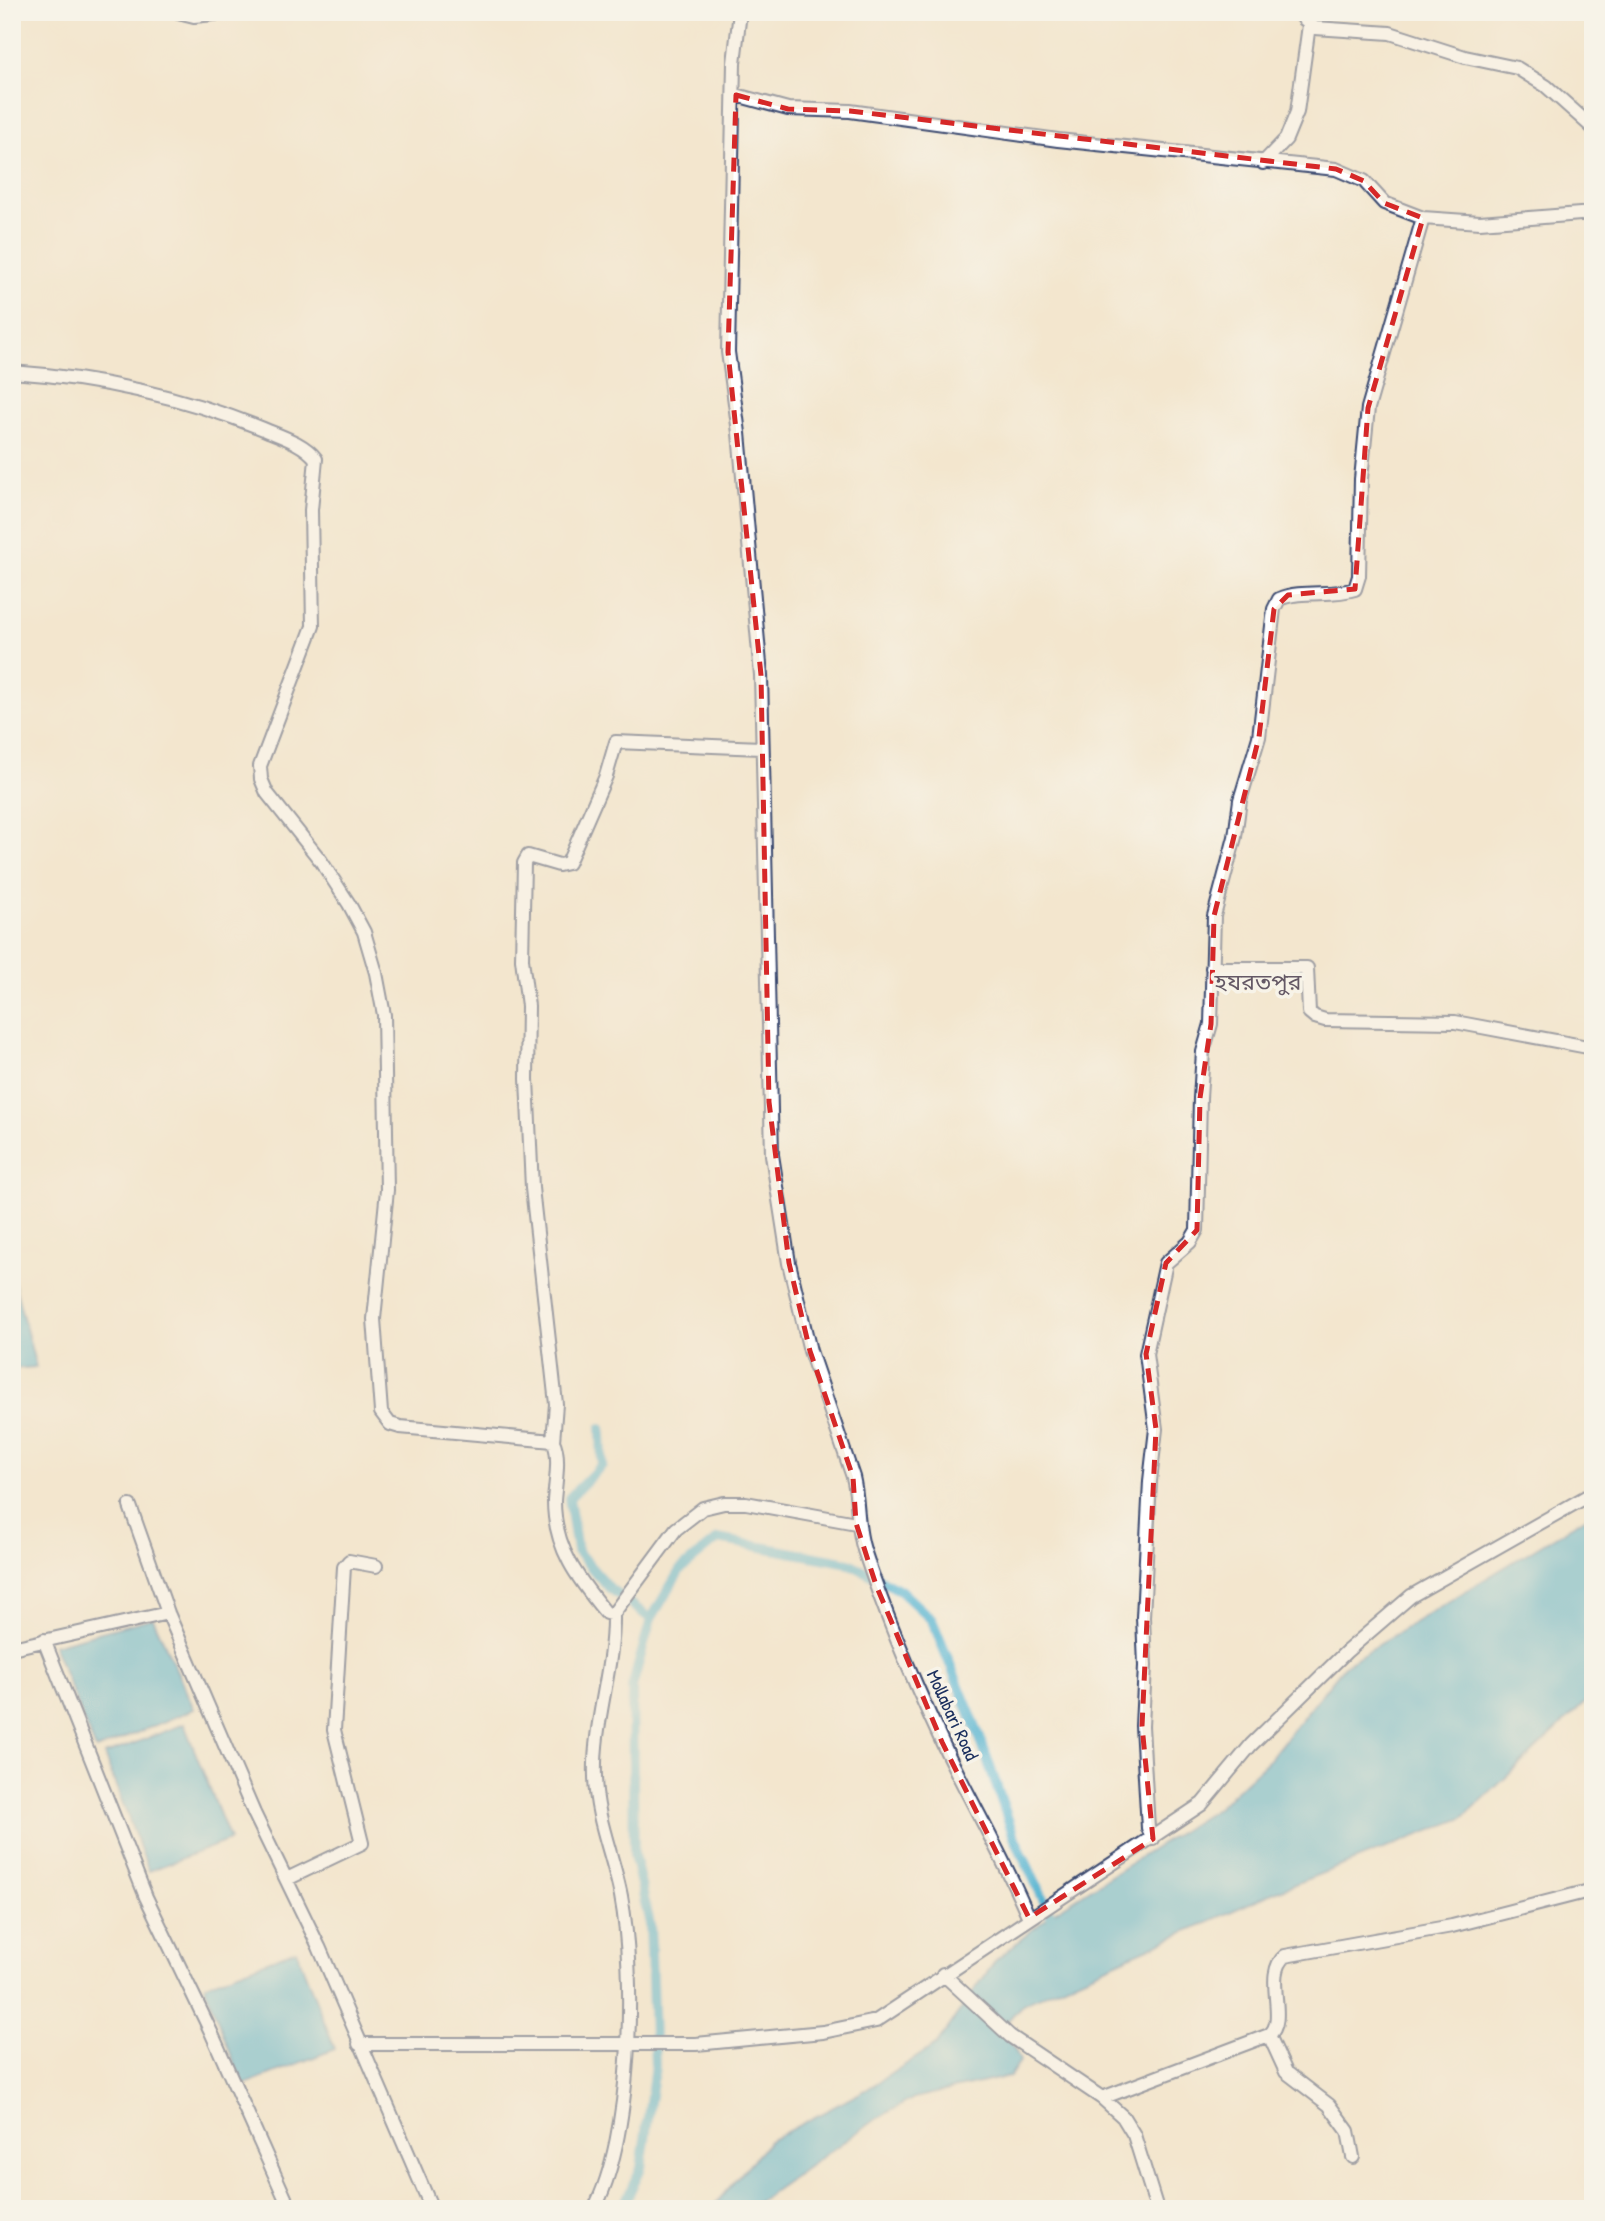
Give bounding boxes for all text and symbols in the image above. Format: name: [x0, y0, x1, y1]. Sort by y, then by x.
district label: হযরতপুর: [1214, 966, 1302, 997]
street label: Mollabari Road: [921, 1666, 986, 1765]

